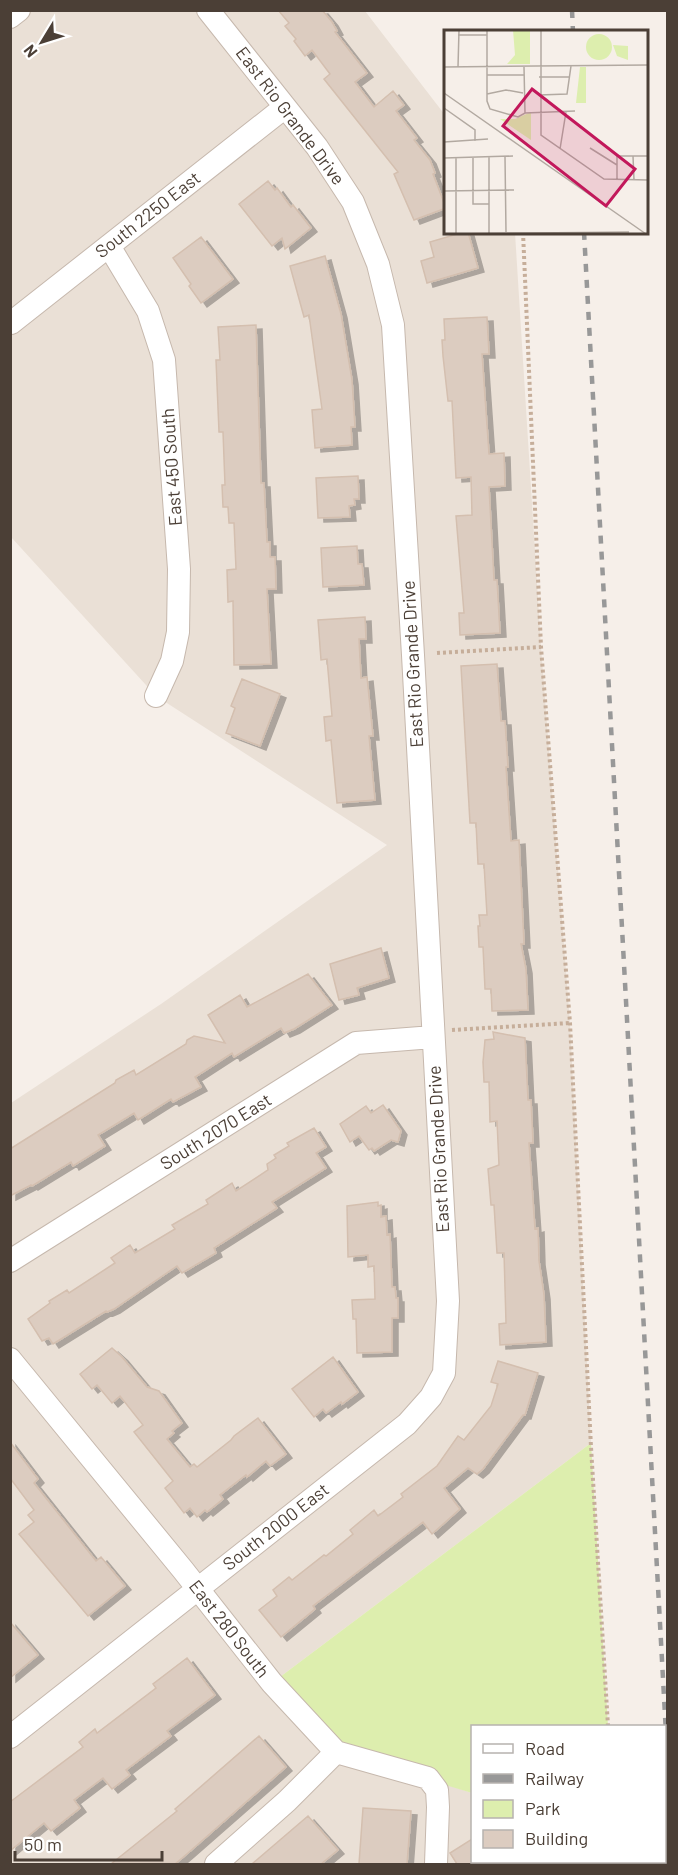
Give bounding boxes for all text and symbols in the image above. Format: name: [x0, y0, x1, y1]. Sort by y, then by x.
north arrow: [12, 12, 72, 72]
inset map: [444, 30, 648, 234]
text: N: [19, 42, 41, 62]
street label: East Rio Grande Drive: [232, 42, 350, 189]
street label: South 2250 East: [90, 166, 204, 262]
street label: East 450 South: [156, 407, 186, 527]
street label: East Rio Grande Drive: [397, 580, 427, 748]
street label: East Rio Grande Drive: [423, 1065, 453, 1233]
street label: South 2070 East: [156, 1088, 275, 1174]
street label: South 2000 East: [218, 1478, 333, 1575]
street label: East 280 South: [185, 1575, 275, 1682]
legend: [471, 1725, 666, 1863]
text: Road: [525, 1737, 565, 1759]
text: Railway: [525, 1767, 584, 1789]
text: Park: [525, 1797, 560, 1819]
scale bar: [15, 1824, 162, 1862]
text: Building: [525, 1827, 588, 1849]
text: 50 m: [24, 1833, 62, 1855]

